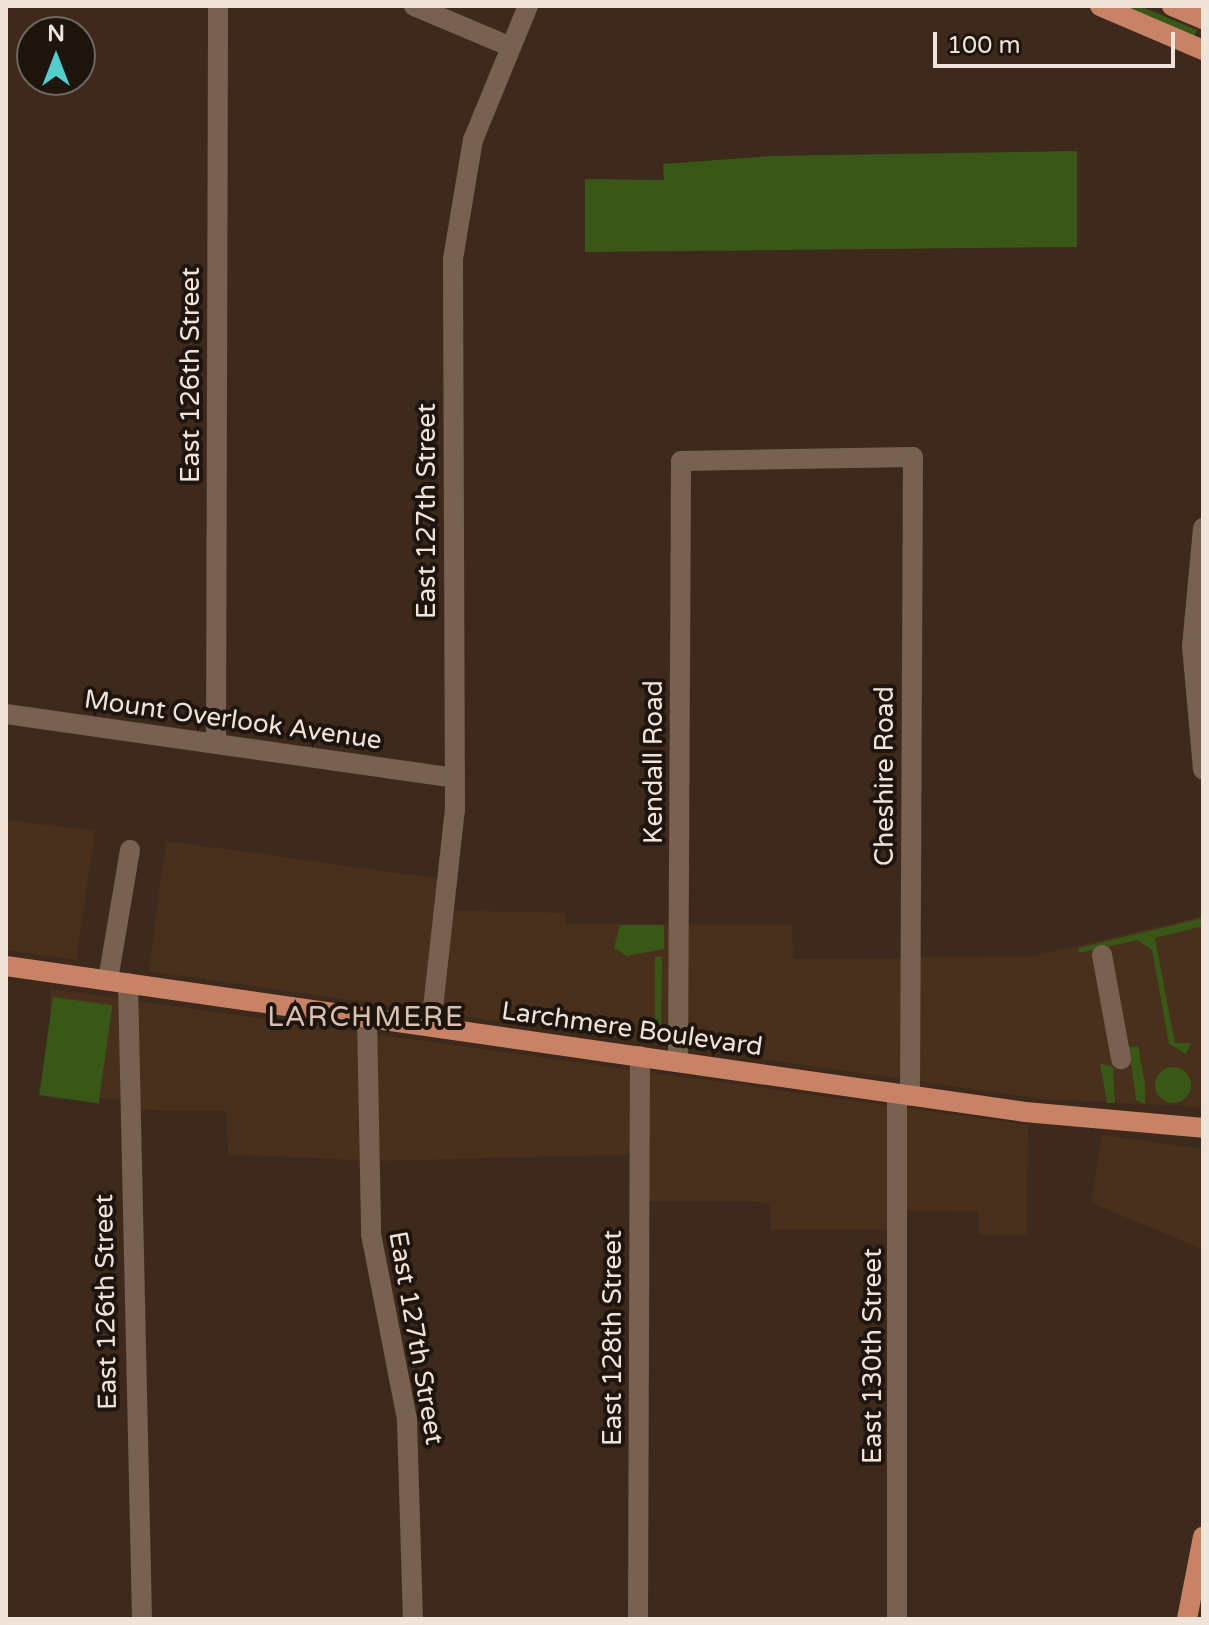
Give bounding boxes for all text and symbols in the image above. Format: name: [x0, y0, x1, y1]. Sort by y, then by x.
north arrow: [16, 16, 96, 96]
scale bar: [937, 16, 1179, 66]
text: N: [47, 21, 65, 47]
text: 100 m: [947, 31, 1021, 60]
street label: East 126th Street: [175, 267, 207, 483]
street label: East 127th Street: [411, 403, 443, 619]
street label: Kendall Road: [638, 680, 670, 844]
street label: Mount Overlook Avenue: [82, 684, 384, 756]
street label: Cheshire Road: [869, 686, 901, 866]
street label: Larchmere Boulevard: [499, 995, 765, 1063]
district label: LARCHMERE: [267, 1000, 465, 1034]
street label: East 126th Street: [89, 1194, 123, 1410]
street label: East 127th Street: [382, 1229, 450, 1447]
street label: East 128th Street: [597, 1230, 629, 1446]
street label: East 130th Street: [857, 1248, 889, 1464]

